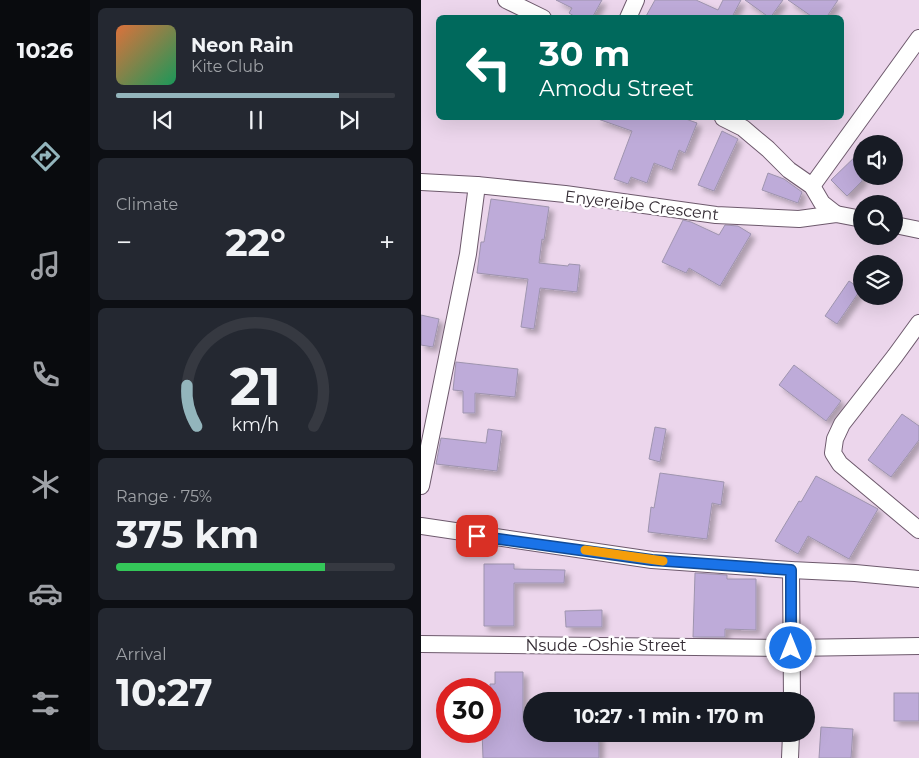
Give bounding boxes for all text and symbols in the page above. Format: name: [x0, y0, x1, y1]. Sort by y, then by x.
text: 30 m: [539, 32, 630, 75]
text: Neon Rain: [191, 34, 294, 57]
icon: left: [456, 35, 521, 100]
text: 10:26: [17, 37, 73, 64]
text: Kite Club: [191, 57, 264, 76]
text: Amodu Street: [539, 75, 694, 102]
icon: previous: [149, 106, 177, 134]
icon: pause: [242, 106, 270, 134]
icon: next: [335, 106, 363, 134]
map controls: [853, 135, 903, 305]
button: sound: [853, 135, 903, 185]
icon: directions: [28, 139, 63, 174]
street label: Enyereibe Crescent: [564, 187, 721, 224]
text: Climate: [116, 195, 178, 214]
button: search: [853, 195, 903, 245]
text: 22°: [225, 219, 286, 266]
text: −: [116, 225, 132, 259]
text: +: [379, 225, 395, 259]
icon: music: [28, 248, 63, 283]
button: layers: [853, 255, 903, 305]
text: 21: [230, 355, 281, 418]
icon: phone: [28, 357, 63, 392]
text: km/h: [232, 414, 279, 435]
icon: climate: [28, 467, 63, 502]
text: Range · 75%: [116, 487, 212, 506]
text: 375 km: [116, 511, 259, 558]
pin: [456, 515, 498, 557]
icon: arrive: [463, 522, 491, 550]
icon: car: [28, 576, 63, 611]
position arrow: [764, 621, 816, 673]
street label: Nsude -Oshie Street: [525, 636, 687, 655]
text: Arrival: [116, 645, 166, 664]
text: 10:27: [116, 669, 213, 716]
speed limit sign: 30: [436, 678, 501, 743]
icon: filters: [28, 686, 63, 721]
text: 10:27 · 1 min · 170 m: [574, 705, 764, 728]

